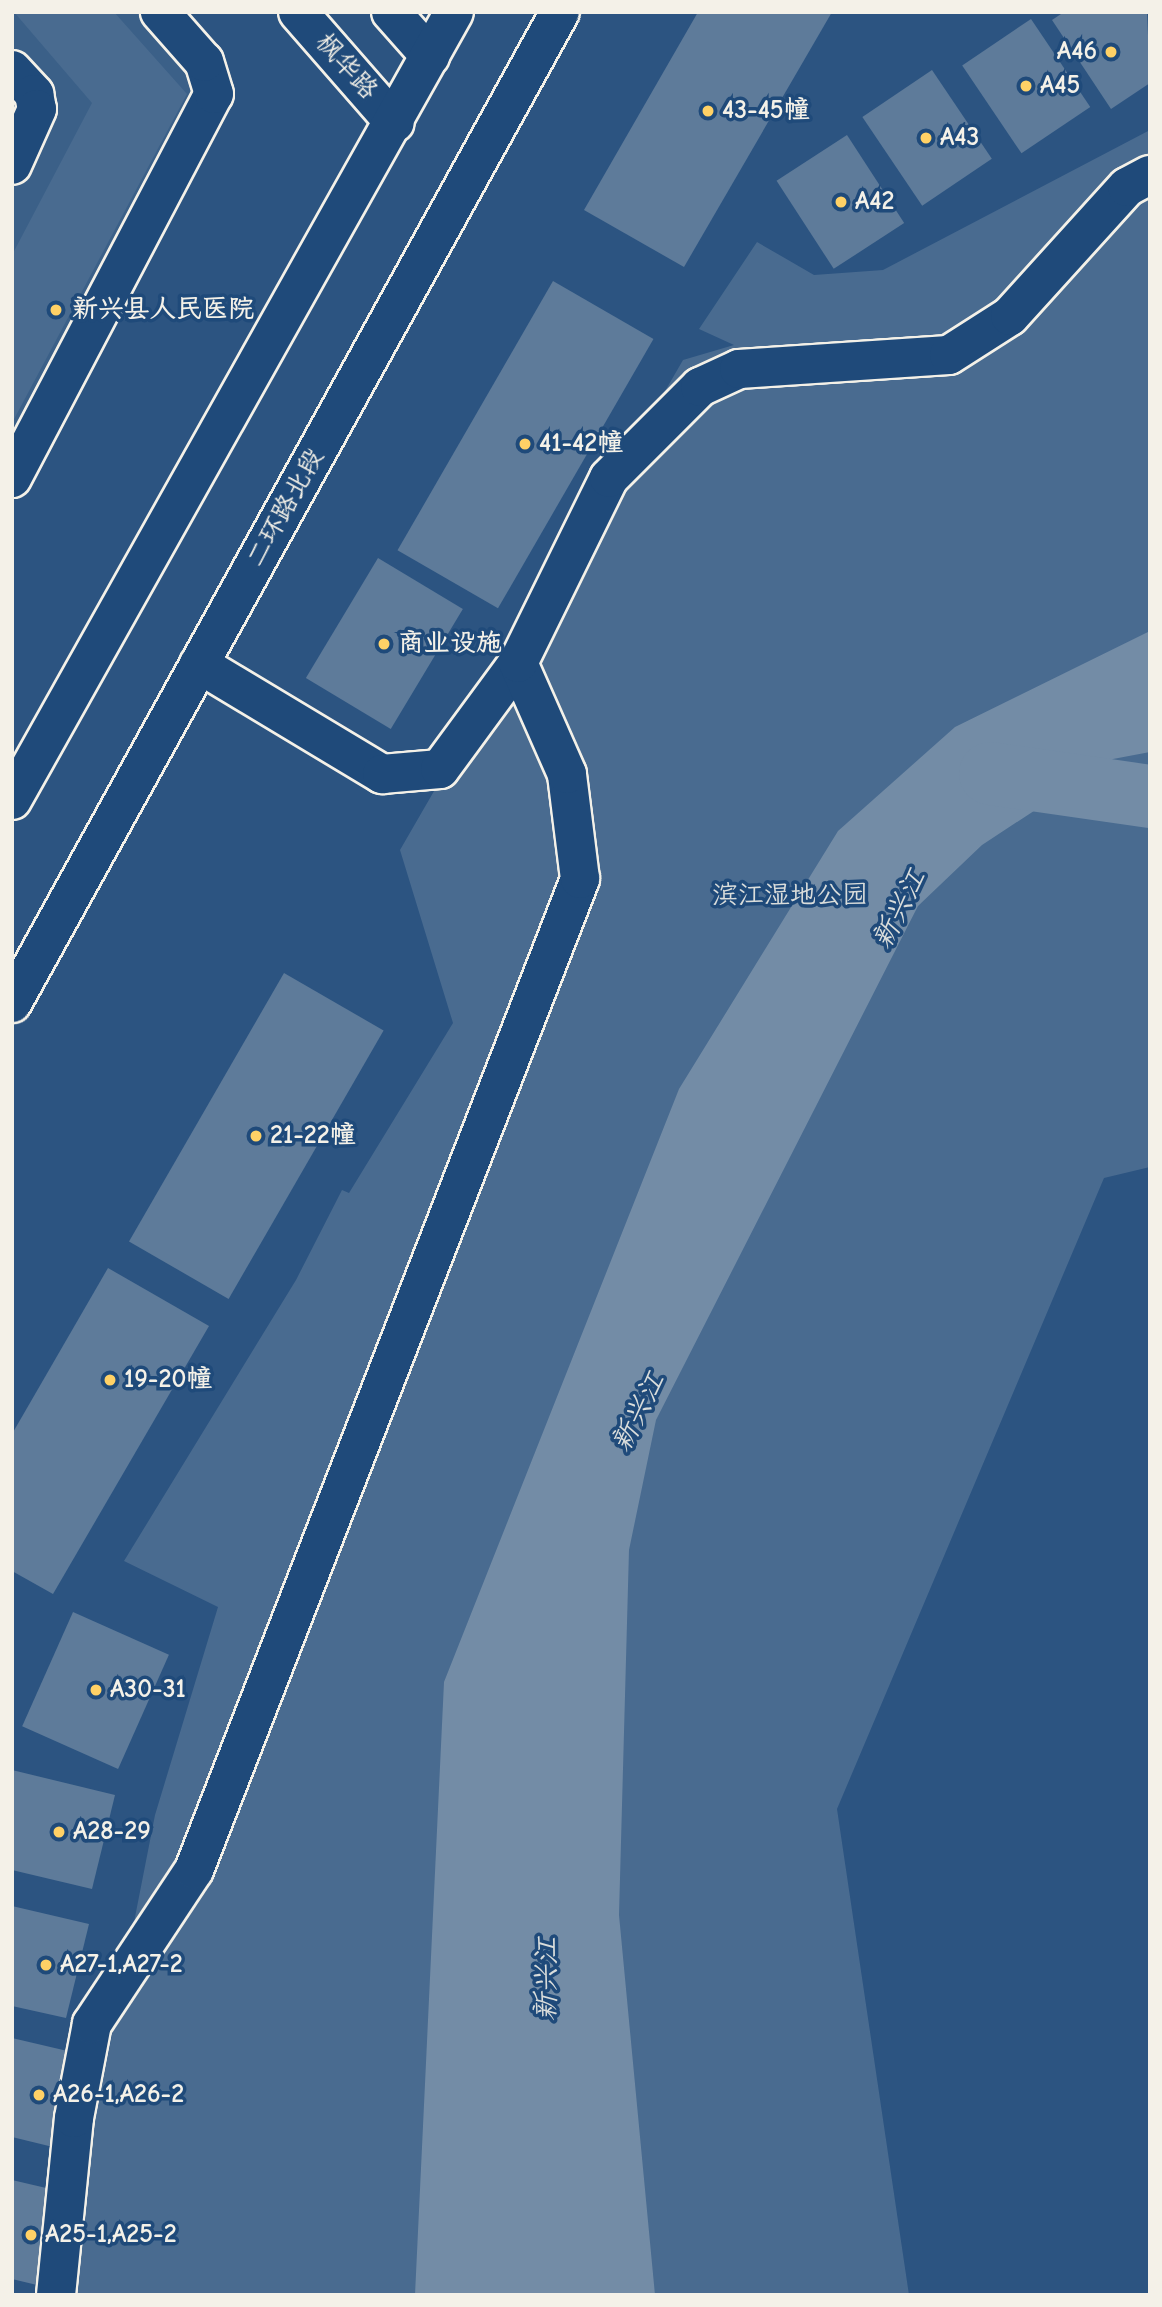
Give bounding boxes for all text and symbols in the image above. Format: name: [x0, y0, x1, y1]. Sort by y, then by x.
street label: 枫华路: [308, 28, 384, 106]
place label: A46: [1057, 36, 1097, 68]
marker: A46: [1103, 44, 1119, 60]
place label: A45: [1040, 70, 1080, 102]
marker: A45: [1018, 78, 1034, 94]
place label: 43-45幢: [722, 95, 810, 127]
marker: 43-45幢: [700, 103, 716, 119]
place label: A43: [940, 122, 979, 154]
marker: A43: [918, 130, 934, 146]
place label: A42: [855, 186, 894, 218]
marker: A42: [833, 194, 849, 210]
place label: 新兴县人民医院: [72, 294, 254, 326]
marker: 新兴县人民医院: [46, 300, 66, 320]
place label: 41-42幢: [539, 428, 623, 460]
marker: 41-42幢: [517, 436, 533, 452]
street label: 二环路北段: [241, 444, 331, 572]
place label: 商业设施: [398, 628, 502, 660]
marker: 商业设施: [376, 636, 392, 652]
water label: 新兴江: [865, 864, 933, 954]
park label: 滨江湿地公园: [712, 880, 868, 912]
place label: 21-22幢: [270, 1120, 356, 1152]
marker: 21-22幢: [248, 1128, 264, 1144]
place label: 19-20幢: [124, 1364, 212, 1396]
water label: 新兴江: [604, 1367, 672, 1457]
marker: 19-20幢: [102, 1372, 118, 1388]
place label: A30-31: [110, 1674, 186, 1706]
marker: A30-31: [88, 1682, 104, 1698]
place label: A28-29: [73, 1816, 151, 1848]
marker: A28-29: [51, 1824, 67, 1840]
water label: 新兴江: [528, 1937, 564, 2021]
place label: A27-1,A27-2: [60, 1949, 183, 1981]
marker: A27-1,A27-2: [38, 1957, 54, 1973]
place label: A26-1,A26-2: [53, 2079, 184, 2111]
marker: A26-1,A26-2: [31, 2087, 47, 2103]
place label: A25-1,A25-2: [45, 2219, 177, 2251]
marker: A25-1,A25-2: [23, 2227, 39, 2243]

